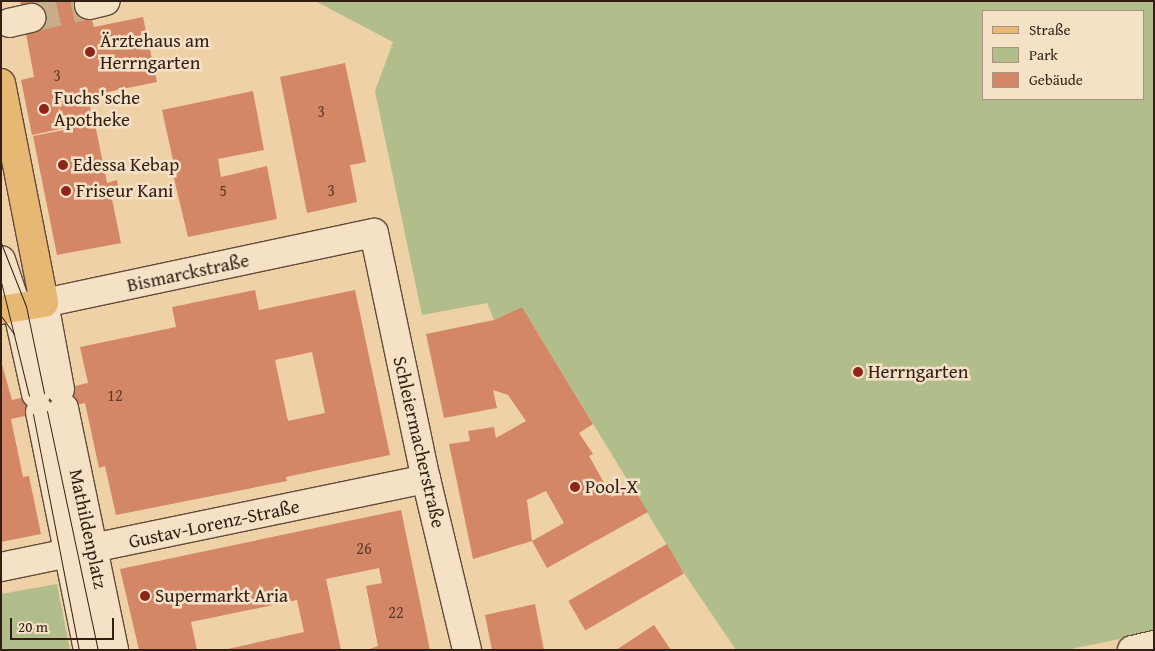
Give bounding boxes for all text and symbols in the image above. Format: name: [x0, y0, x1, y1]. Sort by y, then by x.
legend: [982, 10, 1145, 100]
text: Straße: [1029, 19, 1071, 40]
place label: Ärztehaus am Herrngarten: [100, 30, 209, 74]
text: Park: [1029, 44, 1058, 65]
marker: Ärztehaus am Herrngarten: [84, 46, 96, 58]
house number: 3: [53, 65, 61, 85]
text: Gebäude: [1029, 69, 1083, 90]
place label: Fuchs'sche Apotheke: [54, 87, 140, 131]
house number: 3: [317, 101, 325, 121]
marker: Fuchs'sche Apotheke: [38, 103, 50, 115]
place label: Edessa Kebap: [73, 154, 179, 176]
marker: Edessa Kebap: [57, 159, 69, 171]
place label: Friseur Kani: [76, 180, 173, 202]
house number: 5: [219, 180, 227, 200]
house number: 3: [327, 180, 335, 200]
marker: Friseur Kani: [60, 185, 72, 197]
street label: Bismarckstraße: [125, 249, 251, 297]
street label: Schleiermacherstraße: [388, 354, 450, 530]
place label: Herrngarten: [868, 361, 968, 383]
marker: Herrngarten: [852, 366, 864, 378]
house number: 12: [107, 385, 123, 405]
street label: Mathildenplatz: [64, 467, 112, 591]
place label: Pool-X: [585, 476, 638, 498]
marker: Pool-X: [569, 481, 581, 493]
street label: Gustav-Lorenz-Straße: [127, 495, 301, 553]
house number: 26: [356, 538, 372, 558]
place label: Supermarkt Aria: [155, 585, 288, 607]
marker: Supermarkt Aria: [139, 590, 151, 602]
house number: 22: [388, 602, 404, 622]
scale bar: [12, 608, 116, 640]
text: 20 m: [18, 616, 48, 637]

